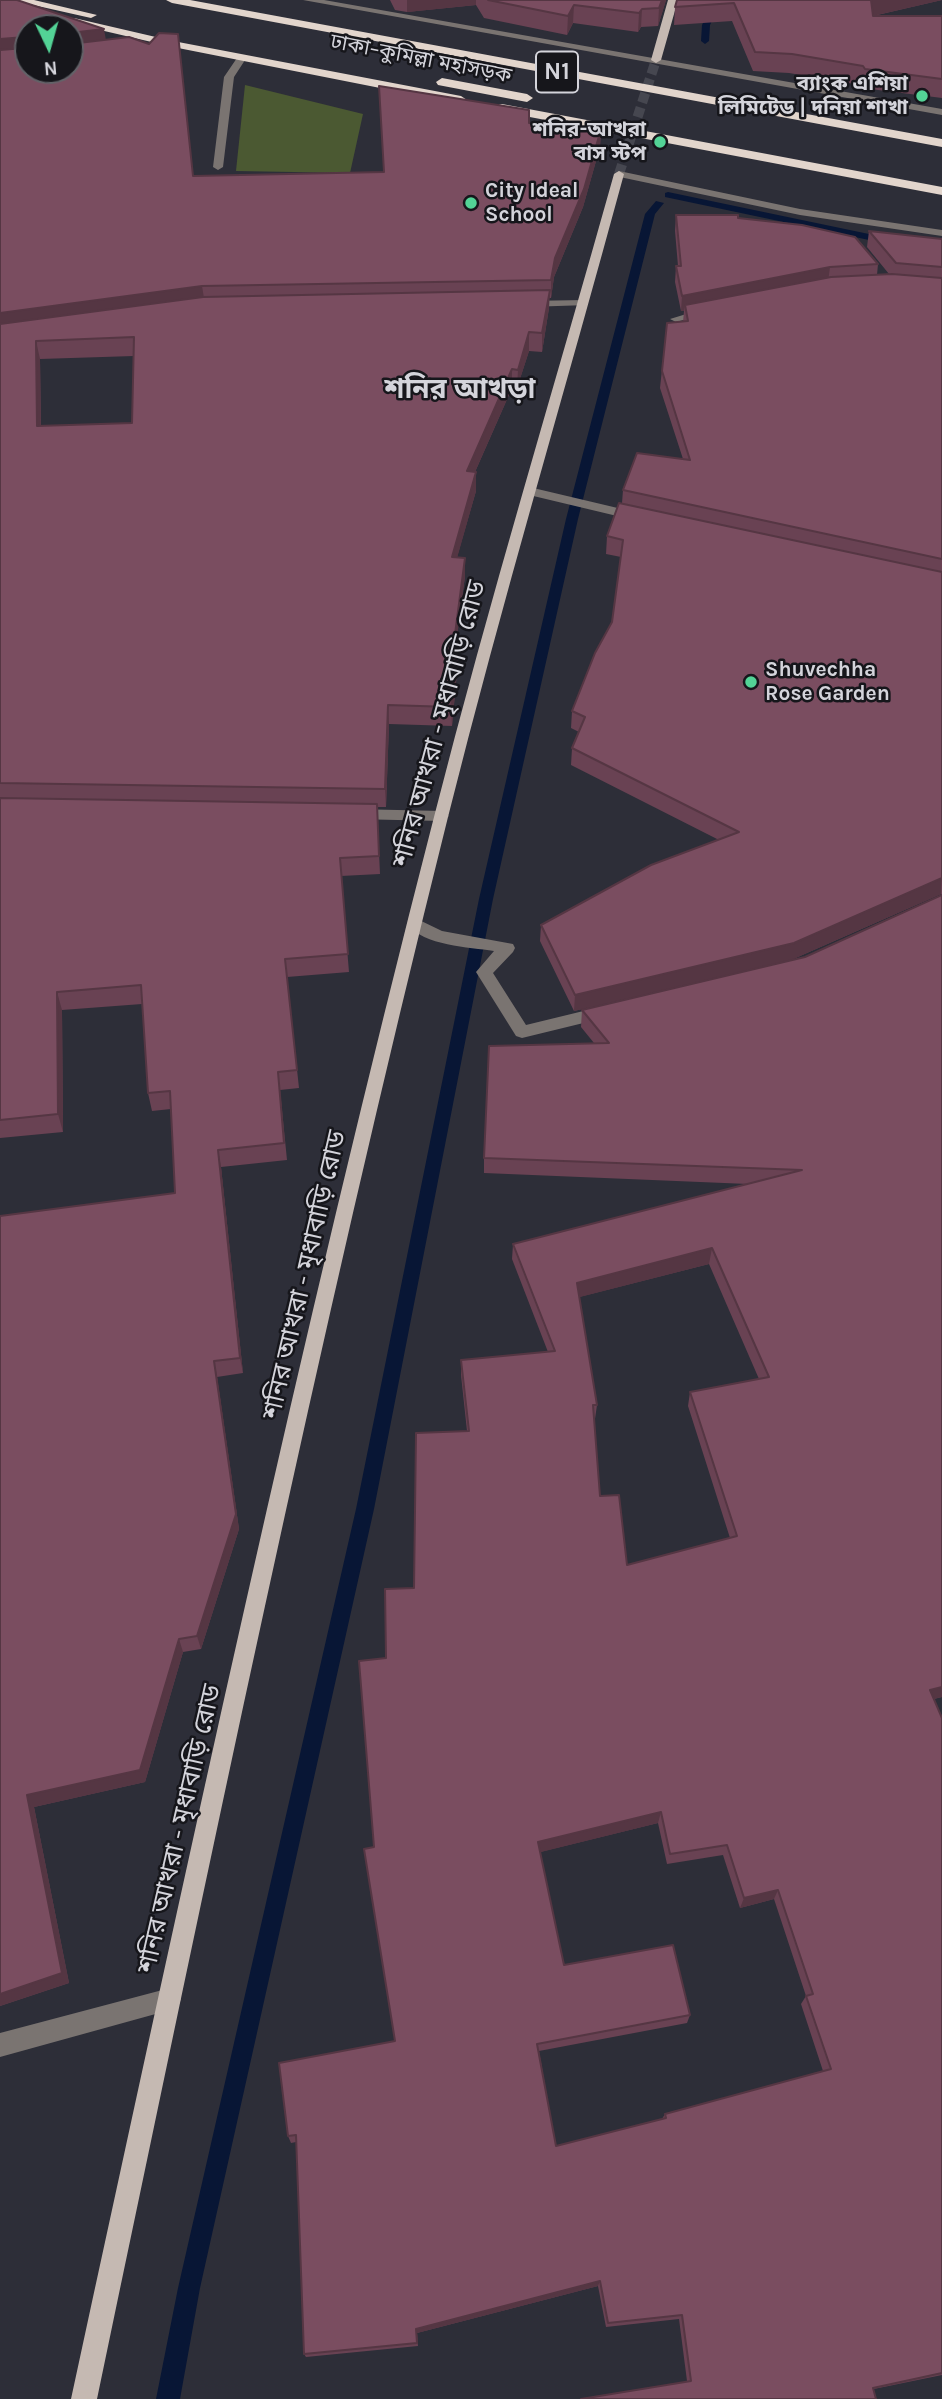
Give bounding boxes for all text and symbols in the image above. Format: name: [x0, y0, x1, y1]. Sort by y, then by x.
north arrow: [14, 14, 84, 84]
street label: ঢাকা–কুমিল্লা মহাসড়ক: [328, 29, 514, 89]
road number: N1: [536, 52, 578, 92]
text: N: [43, 56, 58, 79]
place label: ব্যাংক এশিয়া লিমিটেড | দনিয়া শাখা: [718, 71, 908, 121]
marker: ব্যাংক এশিয়া লিমিটেড | দনিয়া শাখা: [914, 88, 930, 104]
place label: শনির-আখরা বাস স্টপ: [533, 117, 646, 167]
marker: শনির-আখরা বাস স্টপ: [652, 134, 668, 150]
place label: City Ideal School: [485, 178, 578, 228]
marker: City Ideal School: [463, 195, 479, 211]
district label: শনির আখড়া: [385, 373, 535, 407]
street label: শনির আখরা - মৃধাবাড়ি রোড: [387, 577, 493, 871]
place label: Shuvechha Rose Garden: [765, 657, 890, 707]
marker: Shuvechha Rose Garden: [743, 674, 759, 690]
street label: শনির আখরা - মৃধাবাড়ি রোড: [257, 1127, 353, 1423]
street label: শনির আখরা - মৃধাবাড়ি রোড: [132, 1681, 228, 1977]

